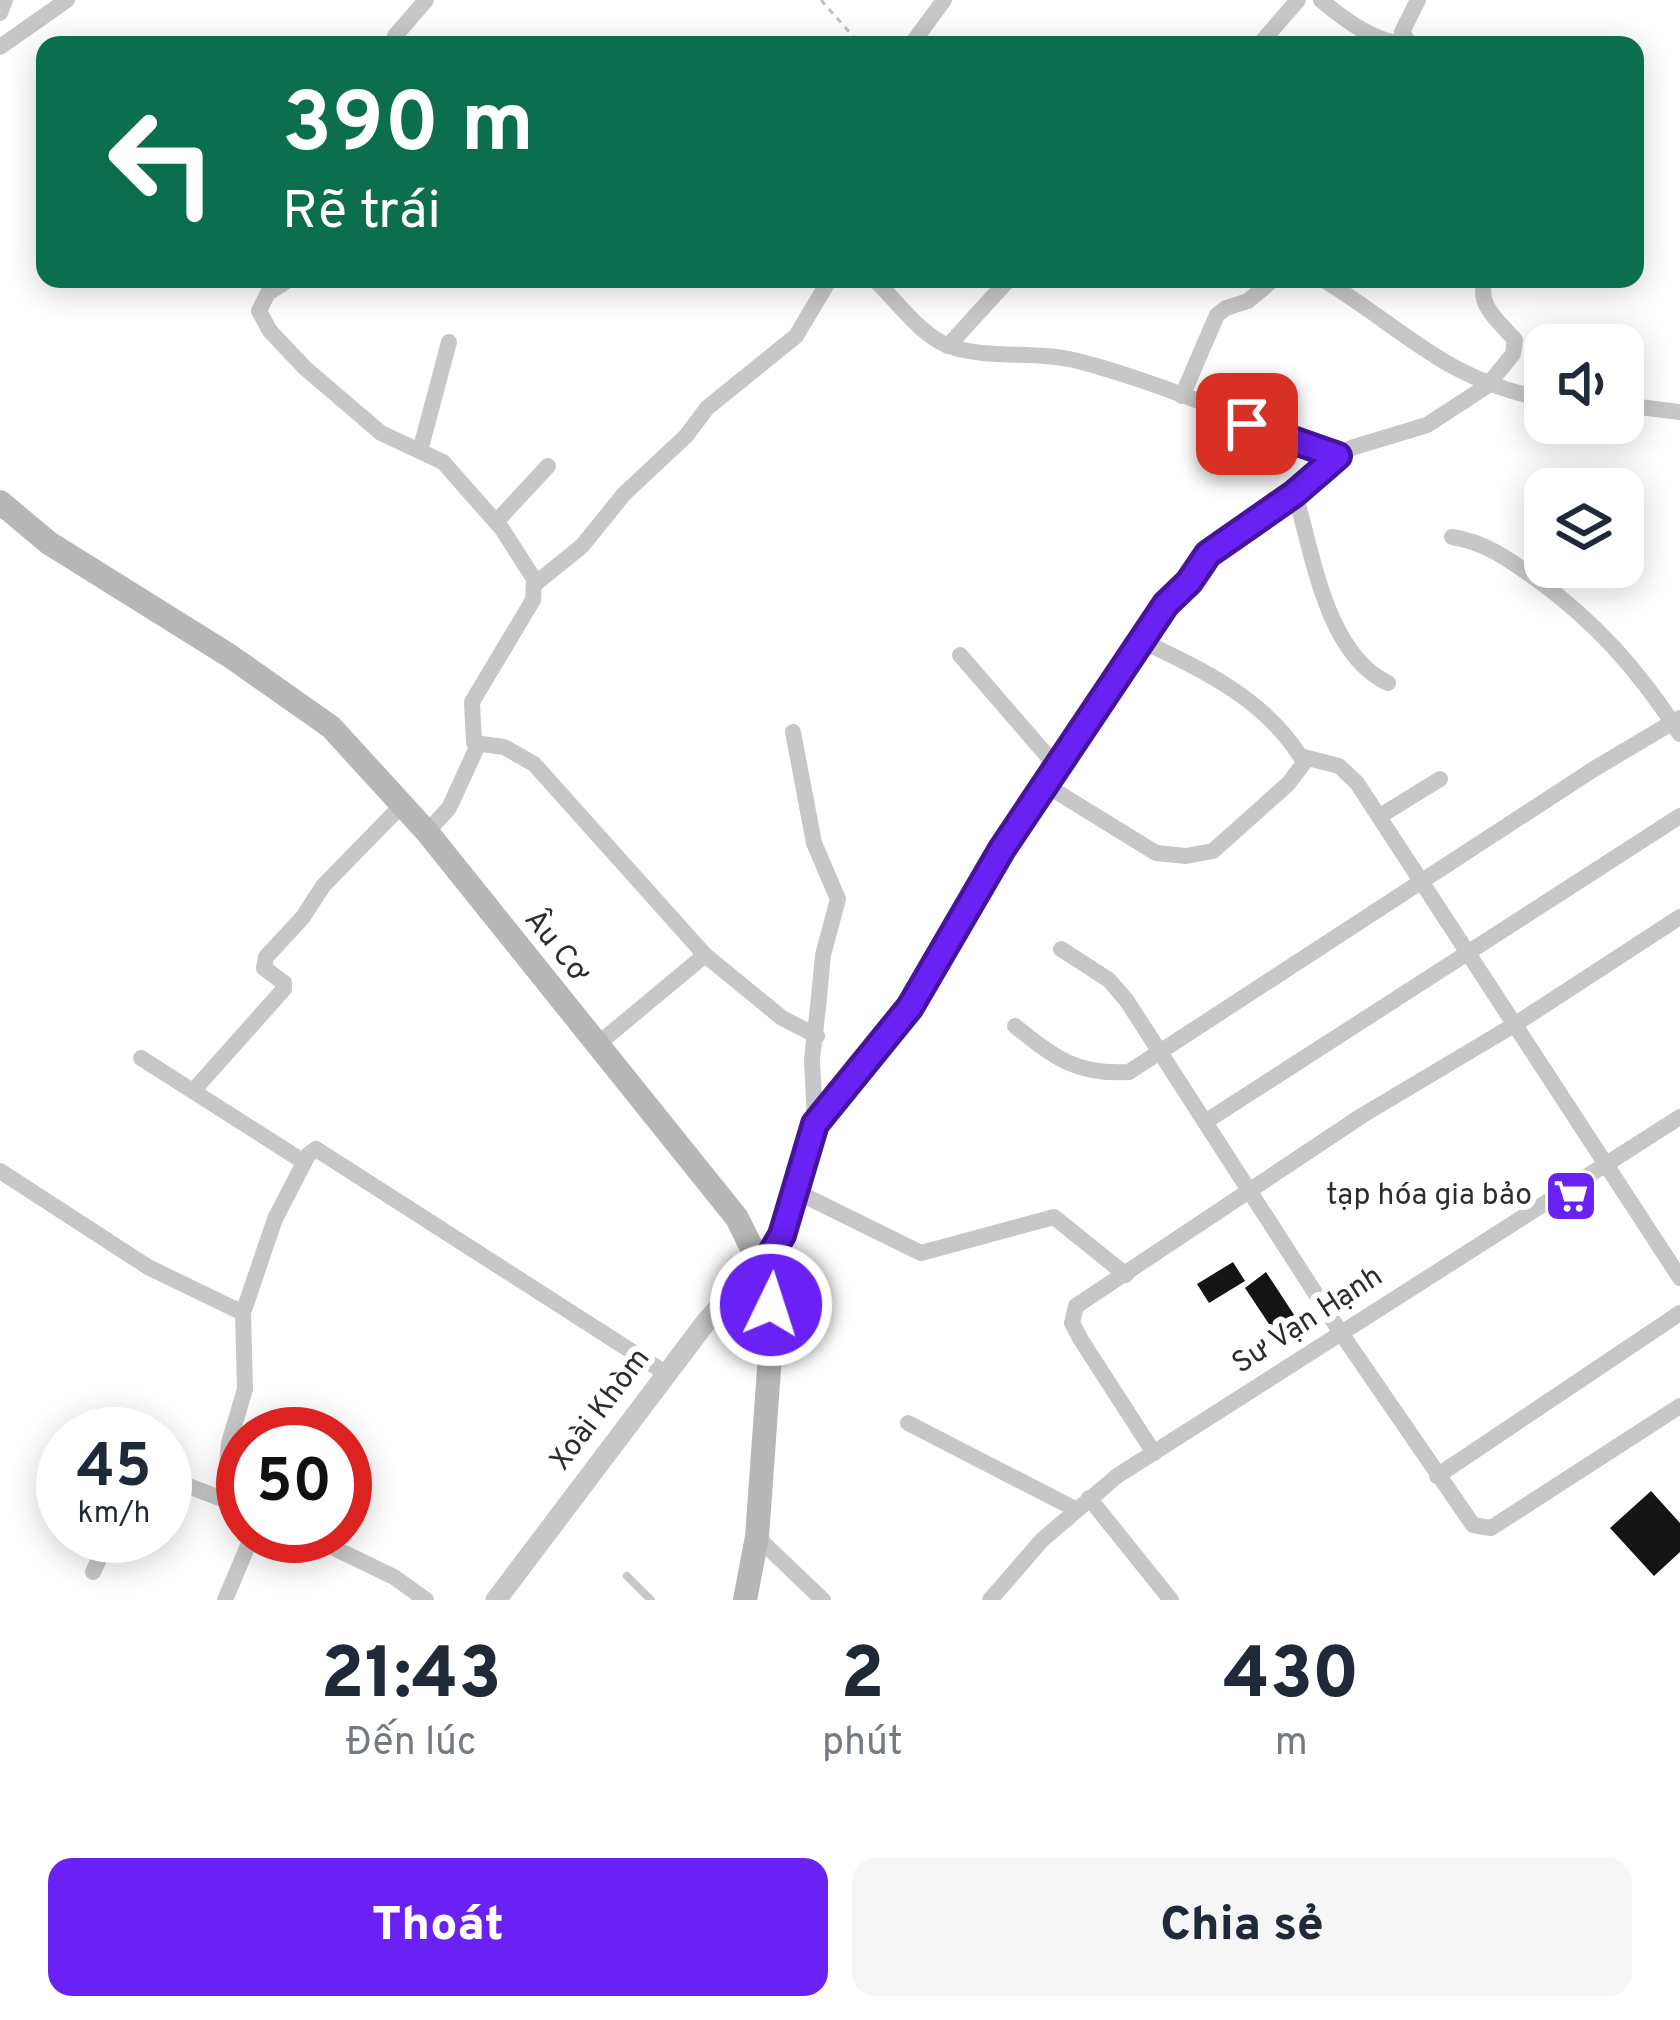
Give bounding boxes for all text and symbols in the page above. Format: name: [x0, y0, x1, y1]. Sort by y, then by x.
text: 390 m: [282, 75, 534, 181]
icon: left: [84, 84, 240, 240]
text: Rẽ trái: [282, 179, 441, 248]
map controls: [1524, 324, 1644, 588]
button: sound: [1524, 324, 1644, 444]
pin: [1196, 373, 1298, 475]
icon: arrive: [1214, 391, 1280, 457]
button: layers: [1524, 468, 1644, 588]
street label: Âu Cơ: [515, 901, 598, 991]
supermarket icon: tạp hóa gia bảo: [1543, 1168, 1599, 1224]
place label: tạp hóa gia bảo: [1326, 1178, 1532, 1215]
position arrow: [708, 1242, 834, 1368]
street label: Sư Vạn Hạnh: [1226, 1259, 1390, 1383]
street label: Xoài Khòm: [543, 1341, 659, 1479]
speed limit sign: 50: [216, 1407, 372, 1563]
text: 45: [76, 1432, 152, 1508]
text: km/h: [78, 1496, 150, 1533]
text: 21:43: [320, 1632, 502, 1724]
text: 2: [840, 1632, 884, 1724]
text: 430: [1223, 1632, 1360, 1724]
text: Đến lúc: [346, 1720, 477, 1769]
text: phút: [822, 1720, 903, 1769]
text: m: [1275, 1720, 1308, 1769]
button: Thoát: [48, 1858, 828, 1996]
button: Chia sẻ: [852, 1858, 1632, 1996]

